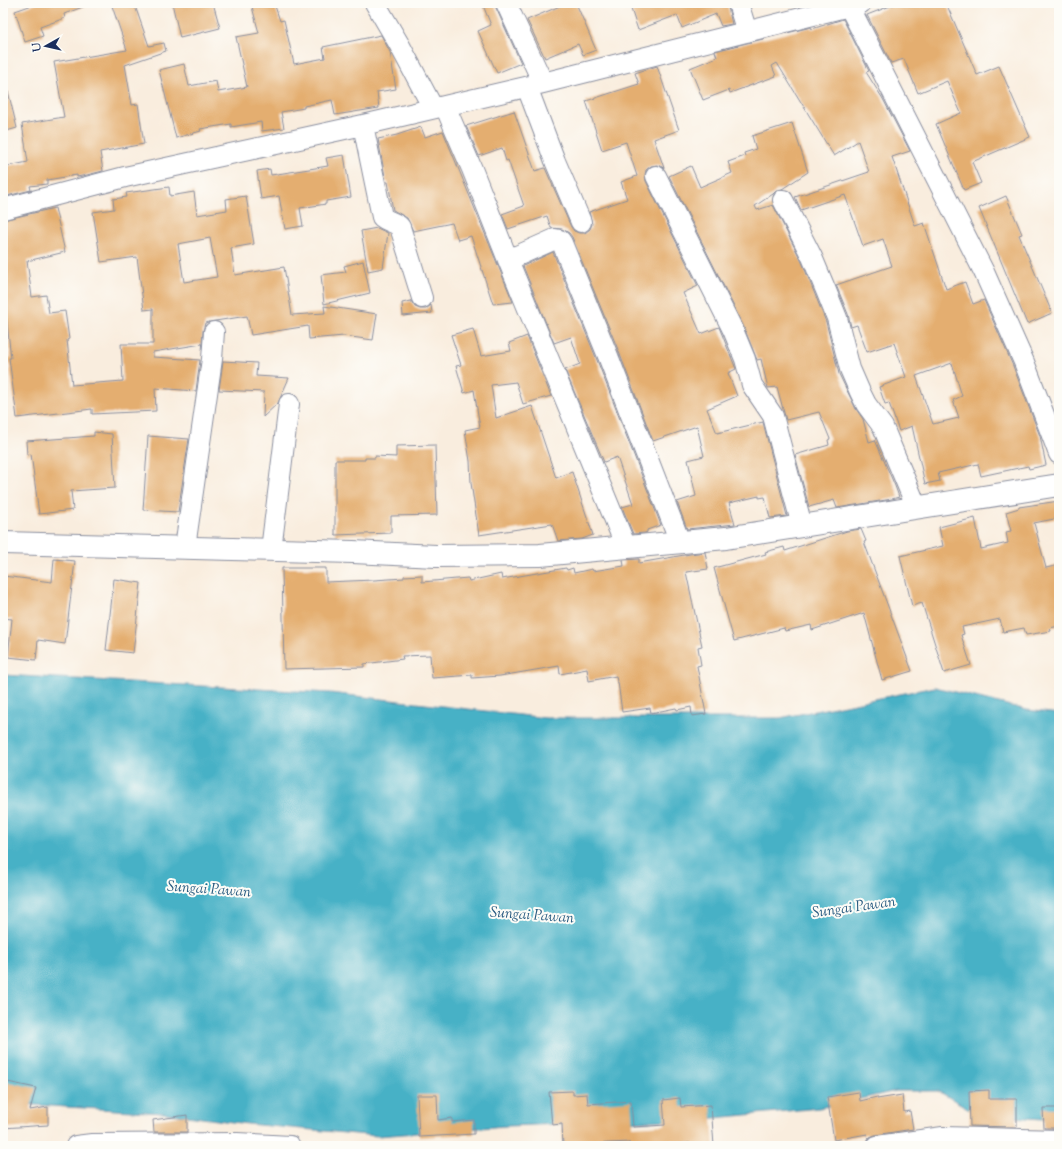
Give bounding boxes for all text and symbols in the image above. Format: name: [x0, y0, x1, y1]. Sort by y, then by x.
north arrow: [26, 26, 66, 66]
text: U: [29, 42, 46, 54]
water label: Sungai Pawan: [166, 877, 252, 903]
water label: Sungai Pawan: [811, 892, 897, 924]
water label: Sungai Pawan: [489, 903, 575, 929]

